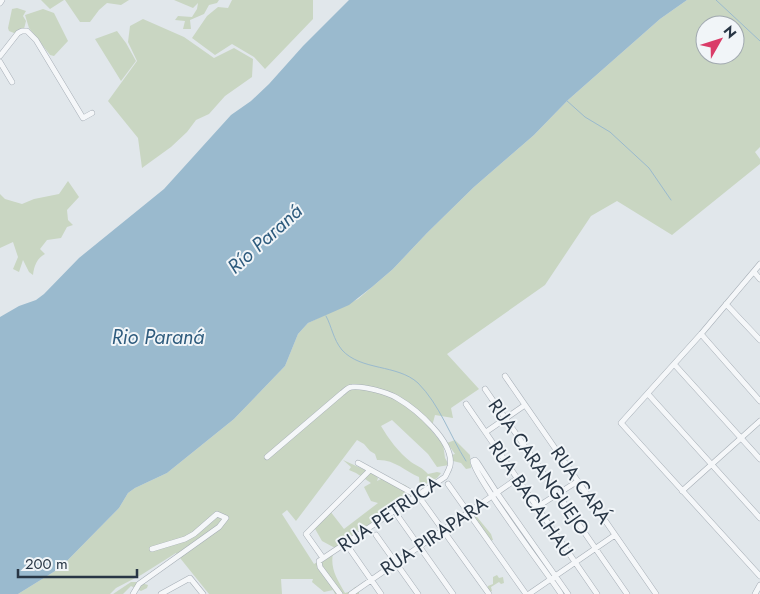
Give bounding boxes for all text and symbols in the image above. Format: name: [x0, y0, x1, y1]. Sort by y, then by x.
north arrow: [695, 15, 745, 65]
text: N: [719, 21, 741, 42]
water label: Río Paraná: [221, 197, 309, 281]
water label: Rio Paraná: [112, 323, 204, 352]
street label: RUA CARANGUEJO: [482, 393, 596, 541]
street label: RUA BACALHAU: [482, 436, 580, 562]
street label: RUA CARÁ: [544, 441, 618, 530]
street label: RUA PETRUCA: [332, 469, 446, 558]
street label: RUA PIRAPARA: [375, 490, 493, 582]
scale bar: [18, 546, 136, 578]
text: 200 m: [25, 553, 68, 575]

